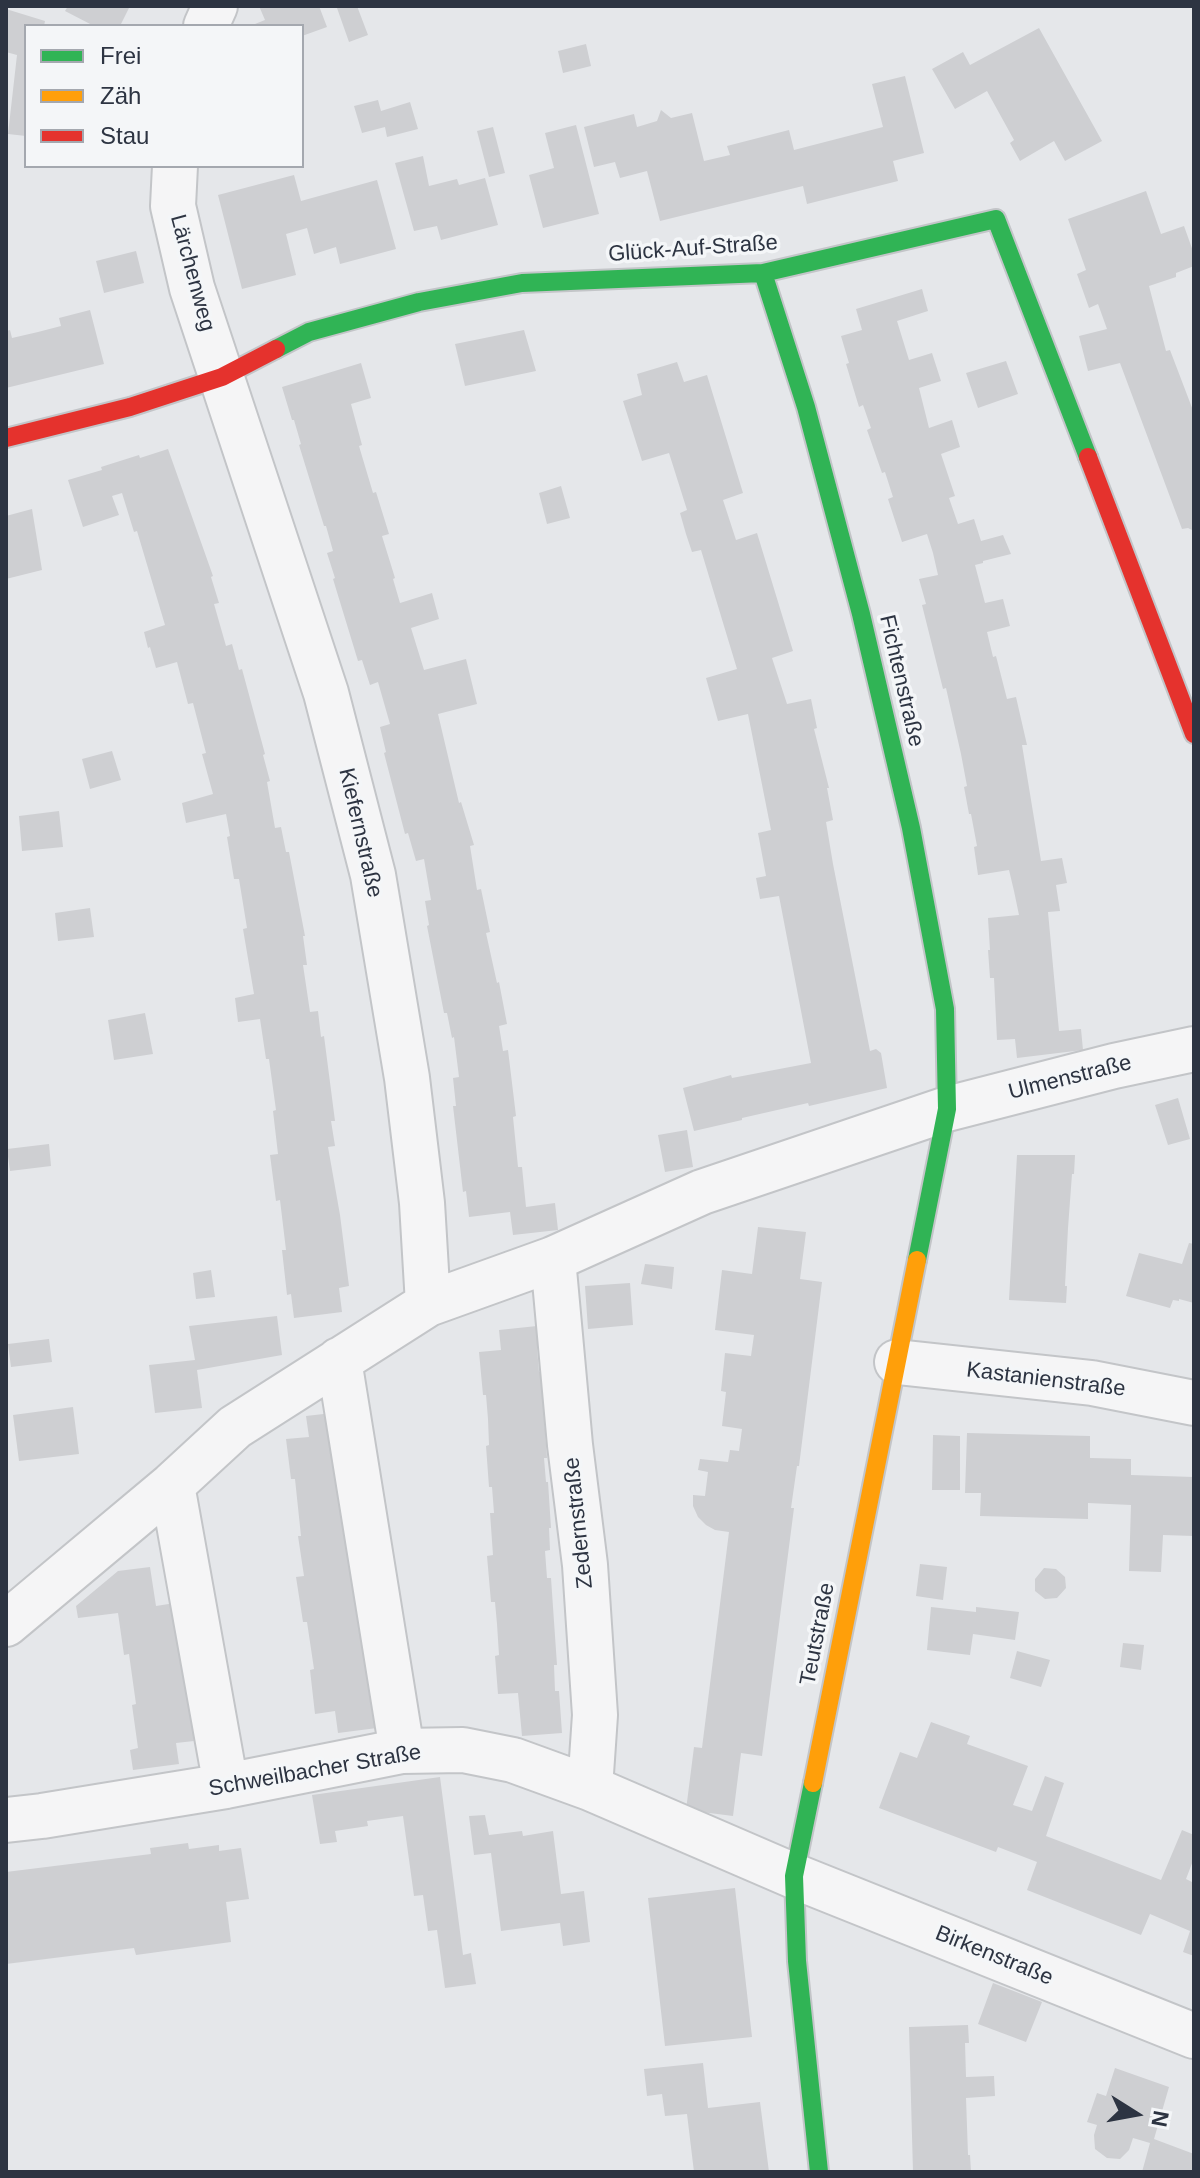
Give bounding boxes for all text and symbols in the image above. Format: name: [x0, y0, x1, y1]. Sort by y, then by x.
legend: [24, 24, 304, 168]
text: Frei: [100, 42, 141, 69]
text: Zäh: [100, 82, 141, 109]
text: Stau: [100, 122, 149, 149]
street label: Lärchenweg: [164, 212, 220, 334]
street label: Glück-Auf-Straße: [607, 230, 779, 268]
street label: Fichtenstraße: [873, 613, 929, 749]
street label: Kiefernstraße: [332, 766, 388, 900]
street label: Ulmenstraße: [1006, 1050, 1134, 1106]
street label: Kastanienstraße: [965, 1357, 1127, 1403]
street label: Zedernstraße: [559, 1456, 599, 1590]
street label: Teutstraße: [795, 1580, 841, 1688]
street label: Schweilbacher Straße: [207, 1739, 423, 1803]
street label: Birkenstraße: [931, 1920, 1057, 1992]
north arrow: [1096, 2074, 1176, 2154]
text: N: [1146, 2108, 1174, 2129]

